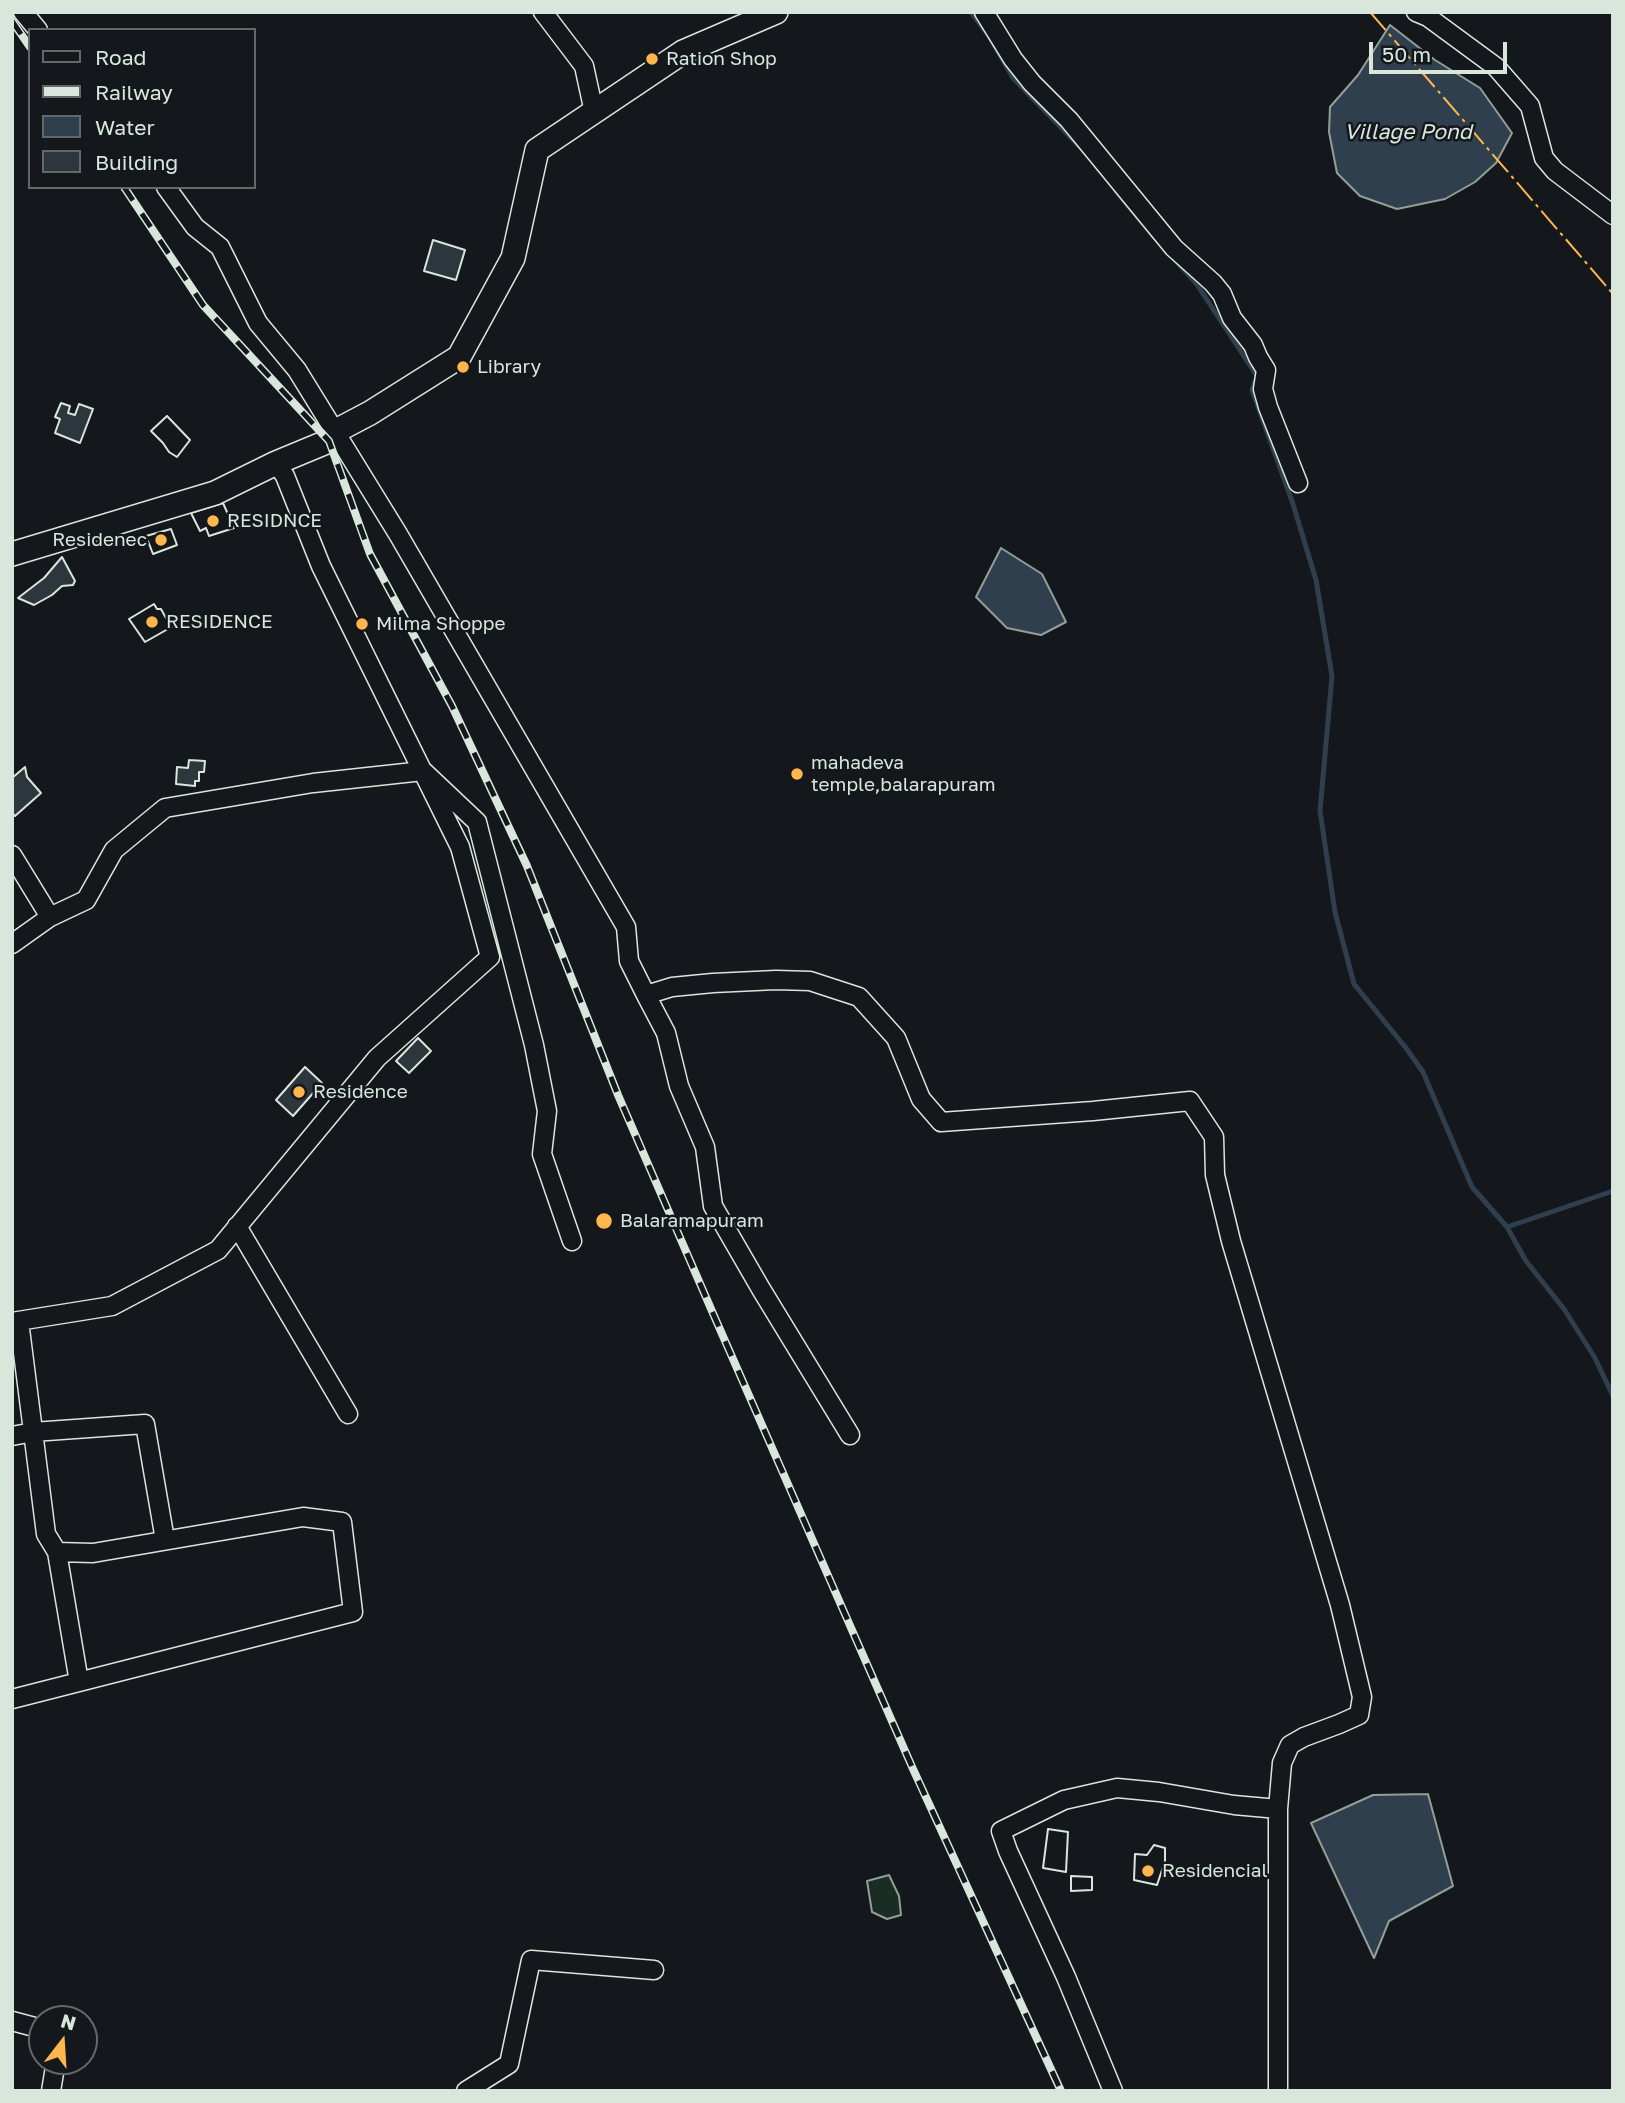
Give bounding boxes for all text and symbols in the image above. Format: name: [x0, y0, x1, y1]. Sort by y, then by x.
legend: [28, 28, 256, 189]
scale bar: [1373, 28, 1511, 72]
text: 50 m: [1382, 41, 1431, 67]
text: Road: [95, 44, 146, 70]
place label: Ration Shop: [666, 48, 777, 70]
marker: Ration Shop: [644, 51, 660, 67]
text: Railway: [95, 79, 173, 105]
text: Water: [95, 114, 155, 140]
water label: Village Pond: [1344, 119, 1472, 145]
text: Building: [95, 149, 178, 175]
place label: Library: [477, 356, 541, 378]
marker: Library: [455, 359, 471, 375]
place label: RESIDNCE: [227, 510, 322, 532]
marker: RESIDNCE: [205, 513, 221, 529]
place label: Residenec: [52, 529, 147, 551]
marker: Residenec: [153, 532, 169, 548]
place label: RESIDENCE: [166, 611, 272, 633]
place label: Milma Shoppe: [376, 613, 505, 635]
marker: RESIDENCE: [144, 614, 160, 630]
marker: Milma Shoppe: [354, 616, 370, 632]
place label: mahadeva temple,balarapuram: [811, 752, 995, 796]
marker: mahadeva temple,balarapuram: [789, 766, 805, 782]
place label: Residence: [313, 1081, 408, 1103]
marker: Residence: [291, 1084, 307, 1100]
place label: Balaramapuram: [620, 1210, 764, 1232]
marker: Balaramapuram: [594, 1211, 614, 1231]
place label: Residencial: [1162, 1860, 1268, 1882]
marker: Residencial: [1140, 1863, 1156, 1879]
north arrow: [28, 2005, 98, 2075]
text: N: [58, 2008, 79, 2034]

